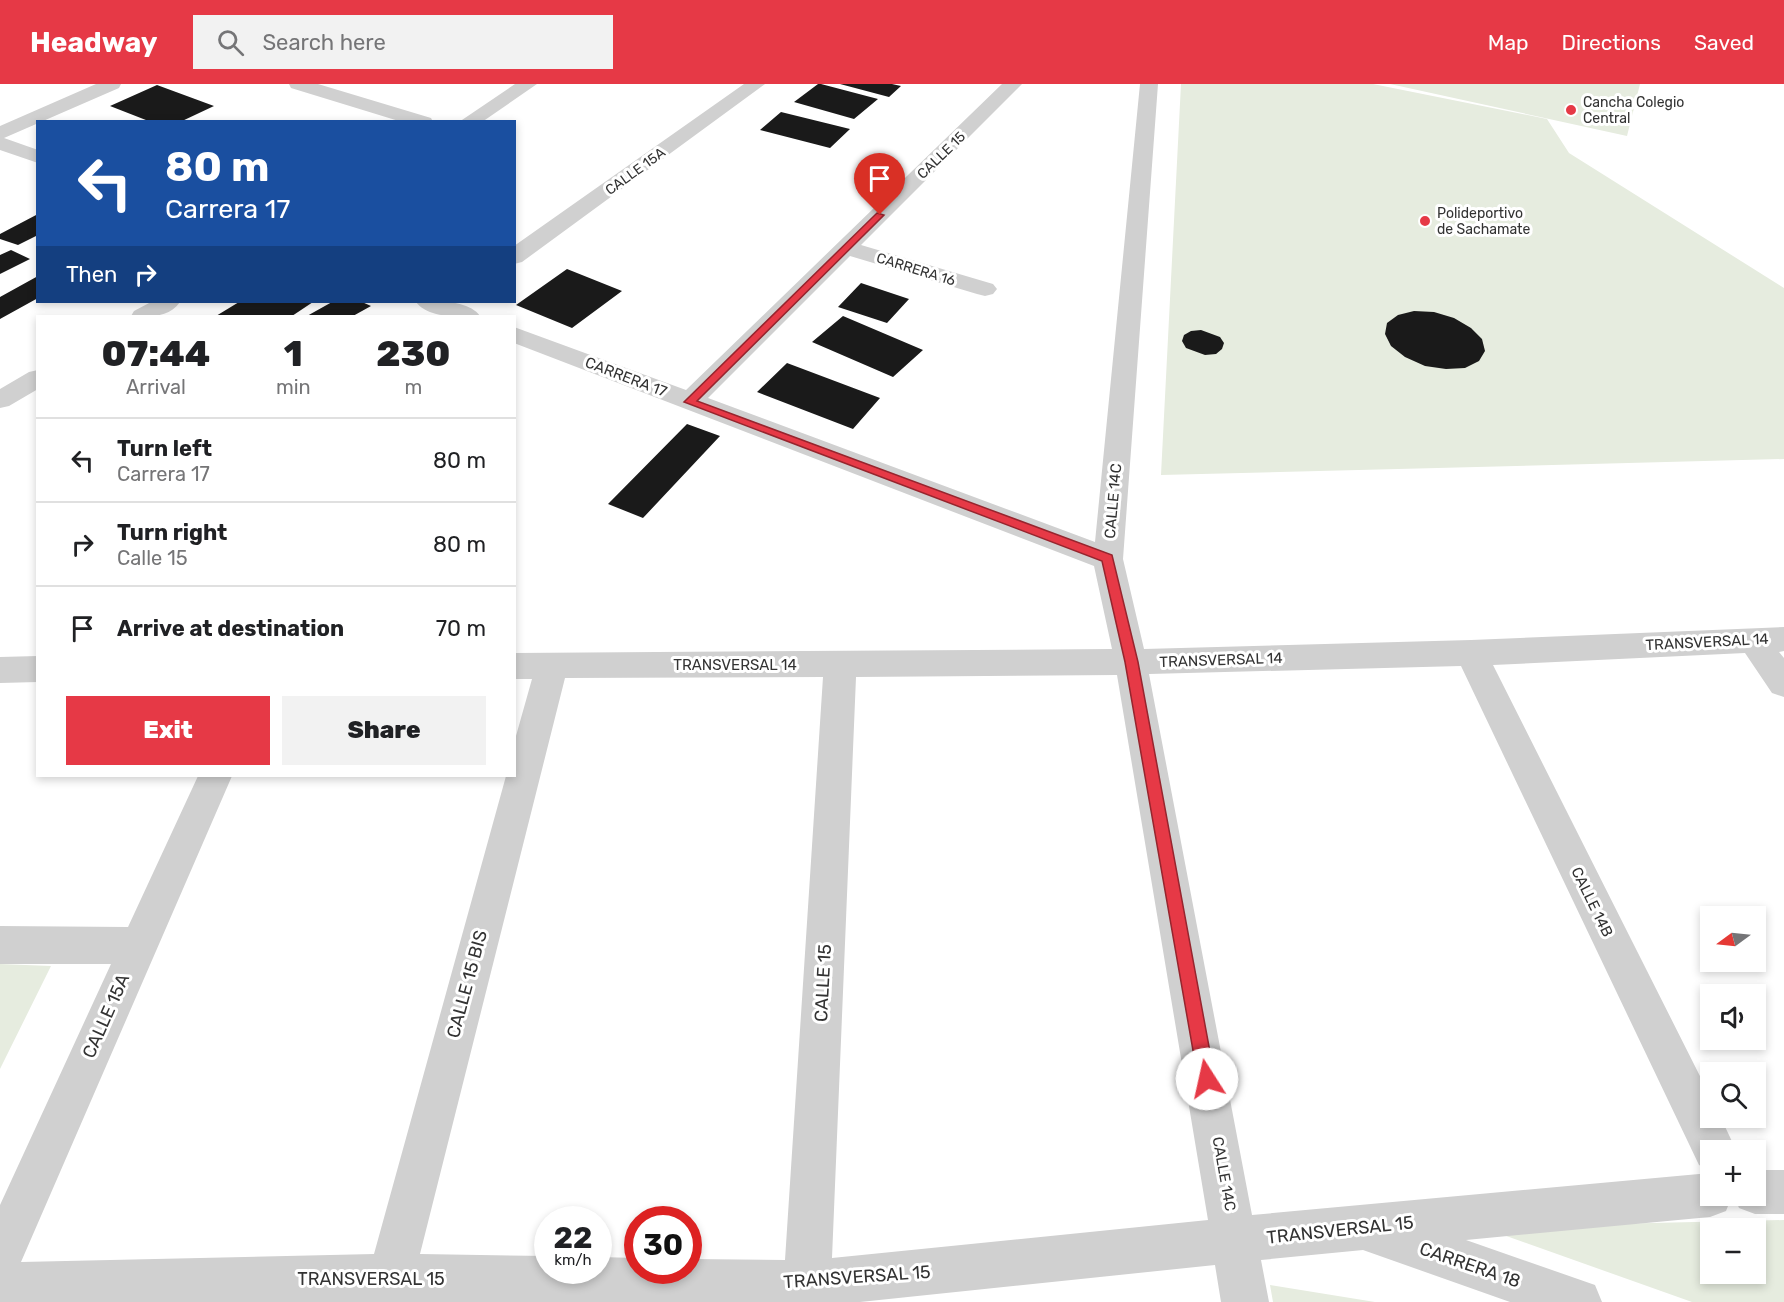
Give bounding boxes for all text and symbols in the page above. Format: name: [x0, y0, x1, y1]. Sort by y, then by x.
search box: [193, 15, 613, 69]
text: Headway: [30, 26, 157, 59]
icon: search: [214, 26, 247, 59]
text: Search here: [262, 29, 386, 56]
text: Map: [1488, 30, 1529, 55]
text: Directions: [1562, 30, 1661, 55]
text: Saved: [1694, 30, 1754, 55]
place label: Cancha Colegio Central: [1583, 94, 1684, 127]
marker: Cancha Colegio Central: [1564, 103, 1578, 117]
street label: CALLE 15: [914, 128, 969, 183]
text: 80 m: [165, 142, 269, 192]
icon: left: [66, 144, 144, 222]
street label: CALLE 15A: [602, 144, 669, 199]
pin: [854, 153, 905, 215]
icon: arrive: [863, 162, 896, 195]
text: Carrera 17: [165, 193, 290, 225]
place label: Polideportivo de Sachamate: [1437, 205, 1531, 238]
marker: Polideportivo de Sachamate: [1418, 214, 1432, 228]
street label: CARRERA 16: [874, 249, 957, 290]
icon: right: [129, 258, 162, 291]
text: Then: [66, 261, 117, 288]
text: 07:44: [102, 332, 210, 375]
text: 1: [284, 332, 303, 375]
text: 230: [376, 332, 450, 375]
street label: CARRERA 17: [583, 353, 670, 401]
text: Arrival: [126, 375, 186, 399]
text: min: [276, 375, 311, 399]
text: m: [404, 375, 422, 399]
text: Turn left: [117, 435, 212, 462]
icon: left: [66, 444, 99, 477]
text: 80 m: [433, 447, 486, 474]
text: Carrera 17: [117, 462, 210, 486]
street label: CALLE 14C: [1101, 463, 1125, 539]
text: Turn right: [117, 519, 227, 546]
icon: right: [66, 528, 99, 561]
text: 80 m: [433, 531, 486, 558]
text: Calle 15: [117, 546, 188, 570]
icon: arrive: [66, 612, 99, 645]
text: Arrive at destination: [117, 615, 344, 642]
text: 70 m: [436, 615, 486, 642]
street label: TRANSVERSAL 14: [1645, 630, 1769, 654]
street label: TRANSVERSAL 14: [1159, 649, 1283, 671]
street label: TRANSVERSAL 14: [673, 656, 797, 674]
button: Exit: [66, 696, 270, 765]
button: Share: [282, 696, 486, 765]
street label: CALLE 14B: [1567, 864, 1617, 940]
north arrow: [1700, 906, 1766, 972]
map controls: [1700, 906, 1766, 1284]
street label: CALLE 15 BIS: [442, 928, 492, 1040]
street label: CALLE 15: [810, 944, 836, 1022]
street label: CALLE 15A: [78, 970, 134, 1062]
button: sound: [1700, 984, 1766, 1050]
position arrow: [1175, 1047, 1239, 1111]
button: search: [1700, 1062, 1766, 1128]
street label: CALLE 14C: [1209, 1135, 1239, 1213]
button: +: [1700, 1140, 1766, 1206]
speed limit sign: 30: [624, 1206, 702, 1284]
street label: TRANSVERSAL 15: [1265, 1211, 1415, 1249]
button: −: [1700, 1218, 1766, 1284]
text: 22: [554, 1220, 593, 1256]
street label: CARRERA 18: [1417, 1237, 1523, 1293]
text: km/h: [554, 1251, 592, 1269]
street label: TRANSVERSAL 15: [783, 1261, 931, 1293]
street label: TRANSVERSAL 15: [297, 1268, 445, 1290]

